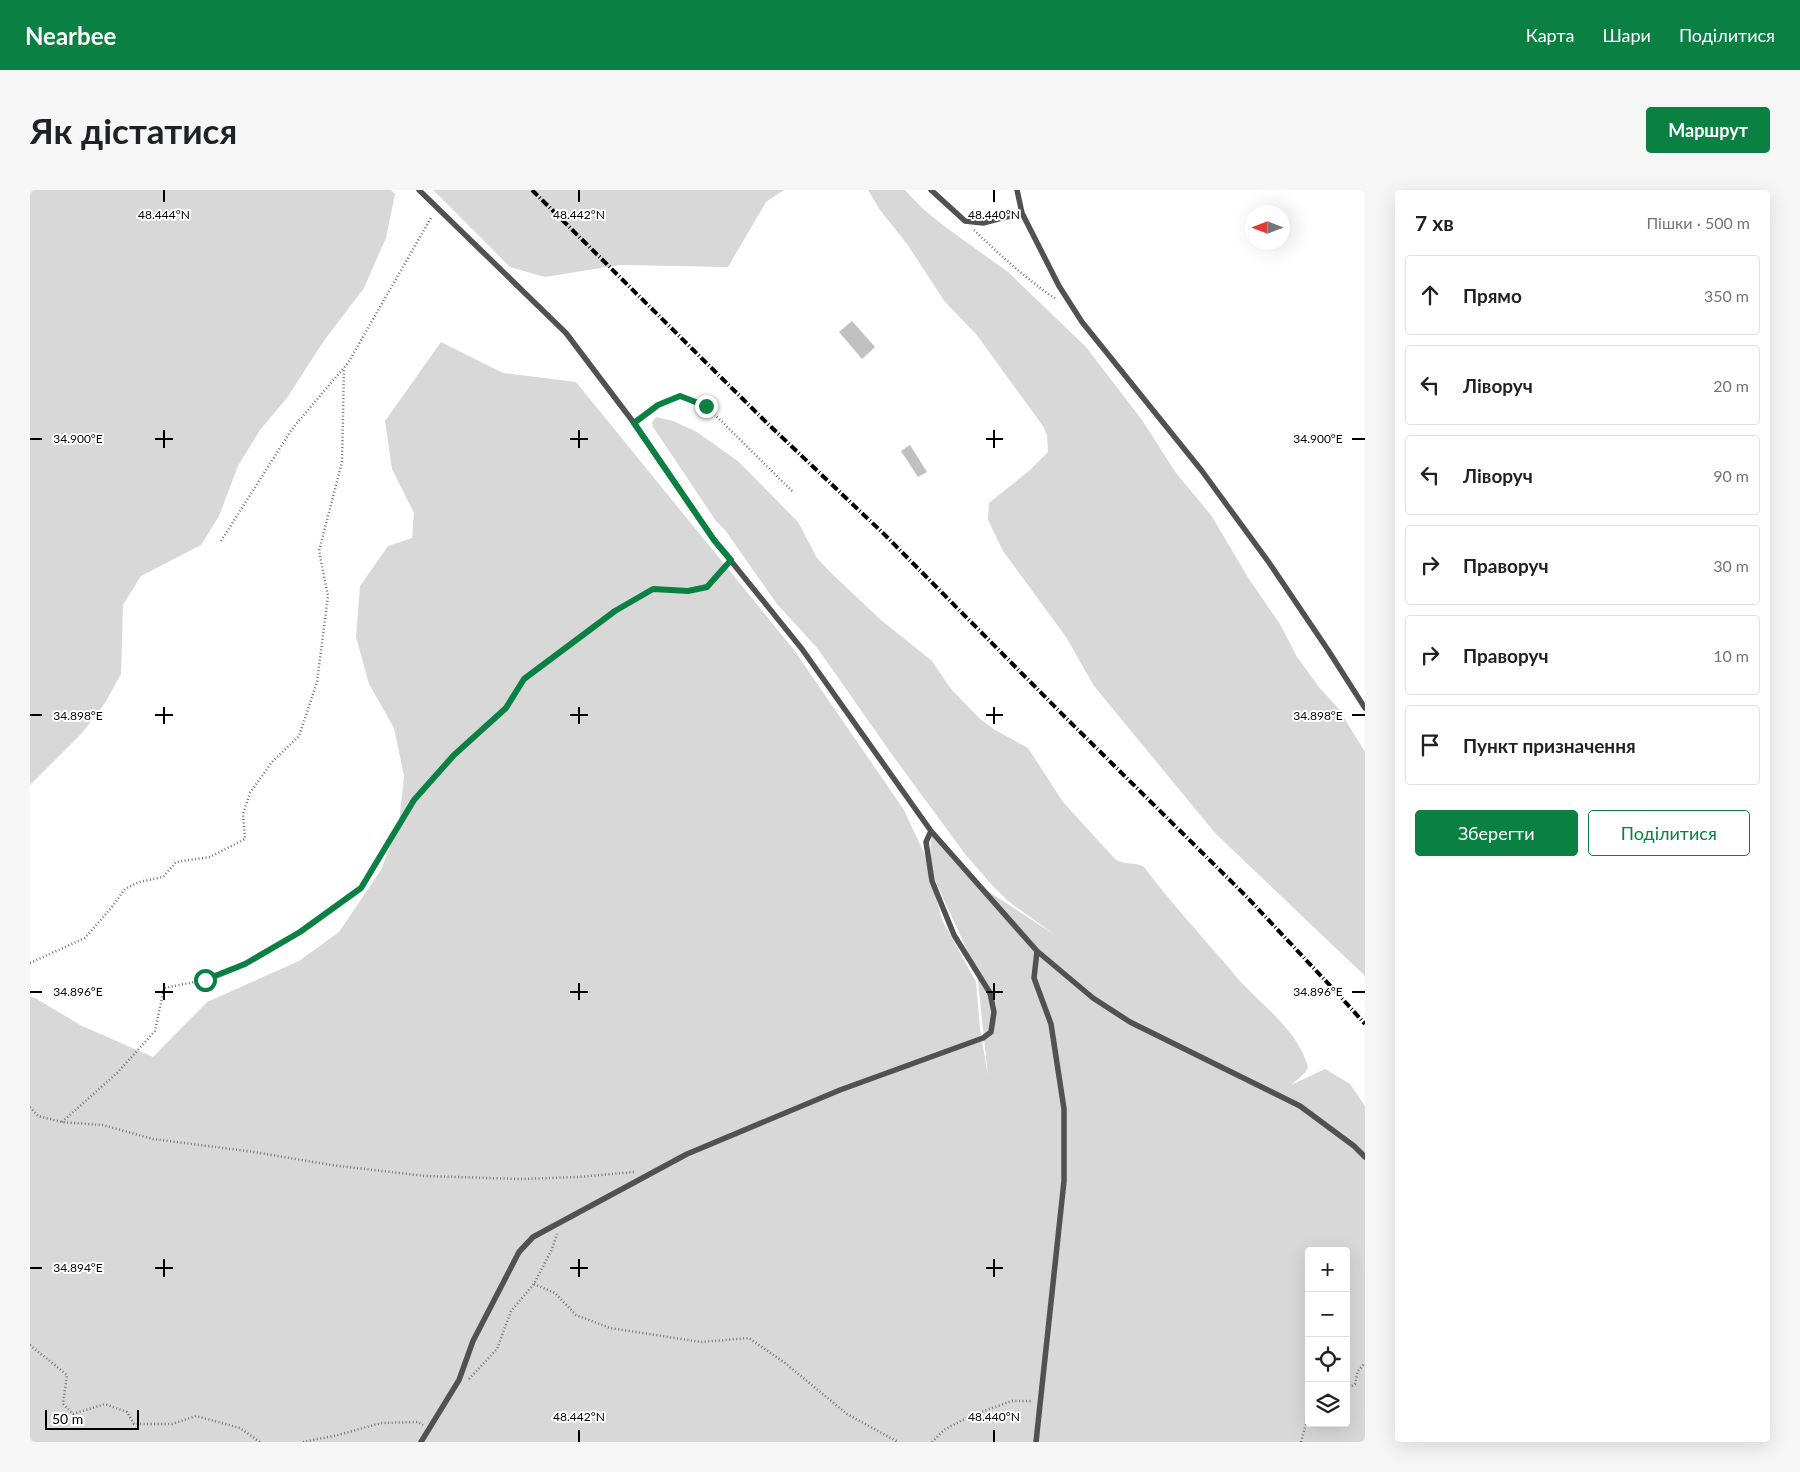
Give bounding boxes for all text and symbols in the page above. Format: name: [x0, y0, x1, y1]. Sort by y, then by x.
text: Nearbee: [25, 21, 116, 50]
text: Карта: [1526, 24, 1574, 46]
text: Шари: [1602, 24, 1651, 46]
text: Поділитися: [1679, 24, 1775, 46]
button: Маршрут: [1646, 107, 1770, 153]
text: Як дістатися: [30, 109, 237, 151]
north arrow: [1245, 205, 1290, 250]
text: 48.444°N: [138, 207, 190, 222]
text: 48.442°N: [553, 207, 605, 222]
text: 48.440°N: [968, 207, 1020, 222]
text: 7 хв: [1415, 210, 1454, 235]
text: Пішки · 500 m: [1646, 213, 1750, 232]
icon: ahead: [1416, 281, 1444, 309]
text: Прямо: [1463, 284, 1522, 307]
text: 350 m: [1704, 286, 1749, 305]
icon: left: [1416, 371, 1444, 399]
text: Ліворуч: [1463, 374, 1533, 397]
text: 20 m: [1713, 376, 1749, 395]
route end: [695, 395, 718, 418]
text: 34.900°E: [53, 431, 103, 446]
text: 34.900°E: [1293, 431, 1343, 446]
icon: left: [1416, 461, 1444, 489]
text: Ліворуч: [1463, 464, 1533, 487]
text: 90 m: [1713, 466, 1749, 485]
icon: right: [1416, 551, 1444, 579]
text: Праворуч: [1463, 554, 1548, 577]
text: 30 m: [1713, 556, 1749, 575]
icon: right: [1416, 641, 1444, 669]
text: Праворуч: [1463, 644, 1548, 667]
text: 10 m: [1713, 646, 1749, 665]
text: 34.898°E: [53, 708, 103, 723]
text: 34.898°E: [1293, 708, 1343, 723]
icon: arrive: [1416, 731, 1444, 759]
text: Пункт призначення: [1463, 734, 1636, 757]
button: Зберегти: [1415, 810, 1578, 856]
button: Поділитися: [1588, 810, 1750, 856]
route start: [194, 969, 217, 992]
text: 34.896°E: [53, 984, 103, 999]
text: 34.896°E: [1293, 984, 1343, 999]
map controls: [1305, 1247, 1350, 1427]
button: +: [1305, 1247, 1350, 1292]
text: 34.894°E: [53, 1260, 103, 1275]
button: −: [1305, 1292, 1350, 1337]
button: locate: [1305, 1337, 1350, 1382]
button: layers: [1305, 1382, 1350, 1427]
scale bar: [45, 1407, 139, 1430]
text: 48.442°N: [553, 1409, 605, 1424]
text: 48.440°N: [968, 1409, 1020, 1424]
text: 50 m: [52, 1410, 83, 1427]

